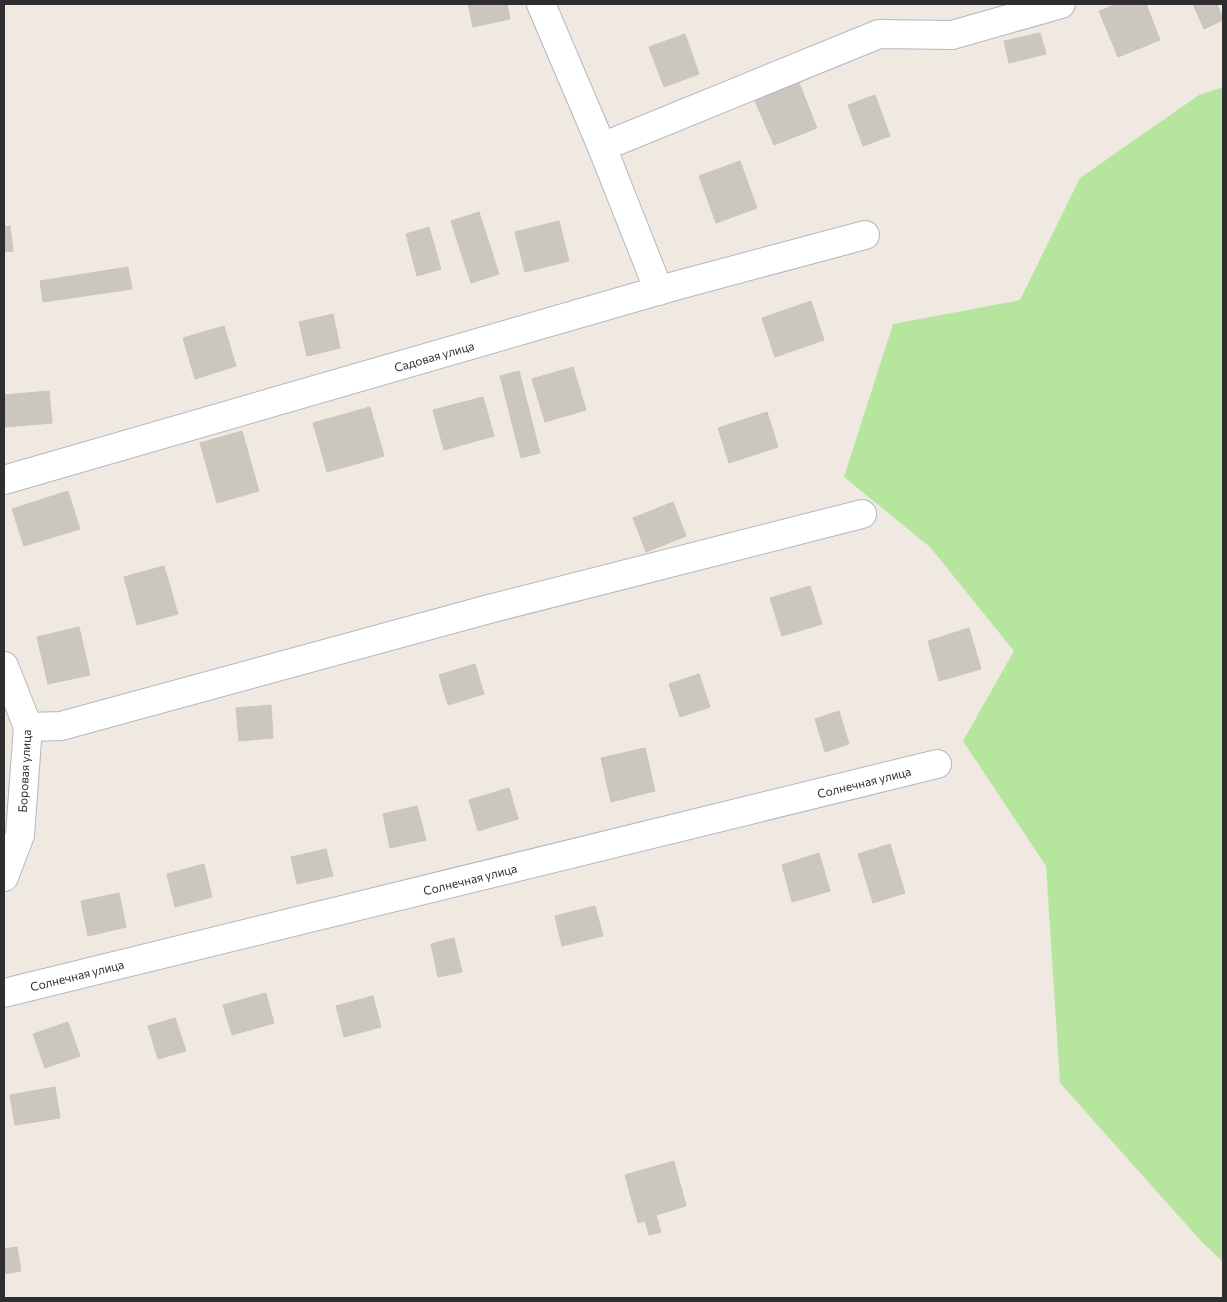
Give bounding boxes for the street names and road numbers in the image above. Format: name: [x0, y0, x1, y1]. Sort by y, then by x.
street label: Садовая улица: [392, 338, 476, 374]
street label: Боровая улица: [15, 729, 33, 813]
street label: Солнечная улица: [816, 764, 912, 800]
street label: Солнечная улица: [422, 861, 518, 897]
street label: Солнечная улица: [29, 957, 125, 993]

